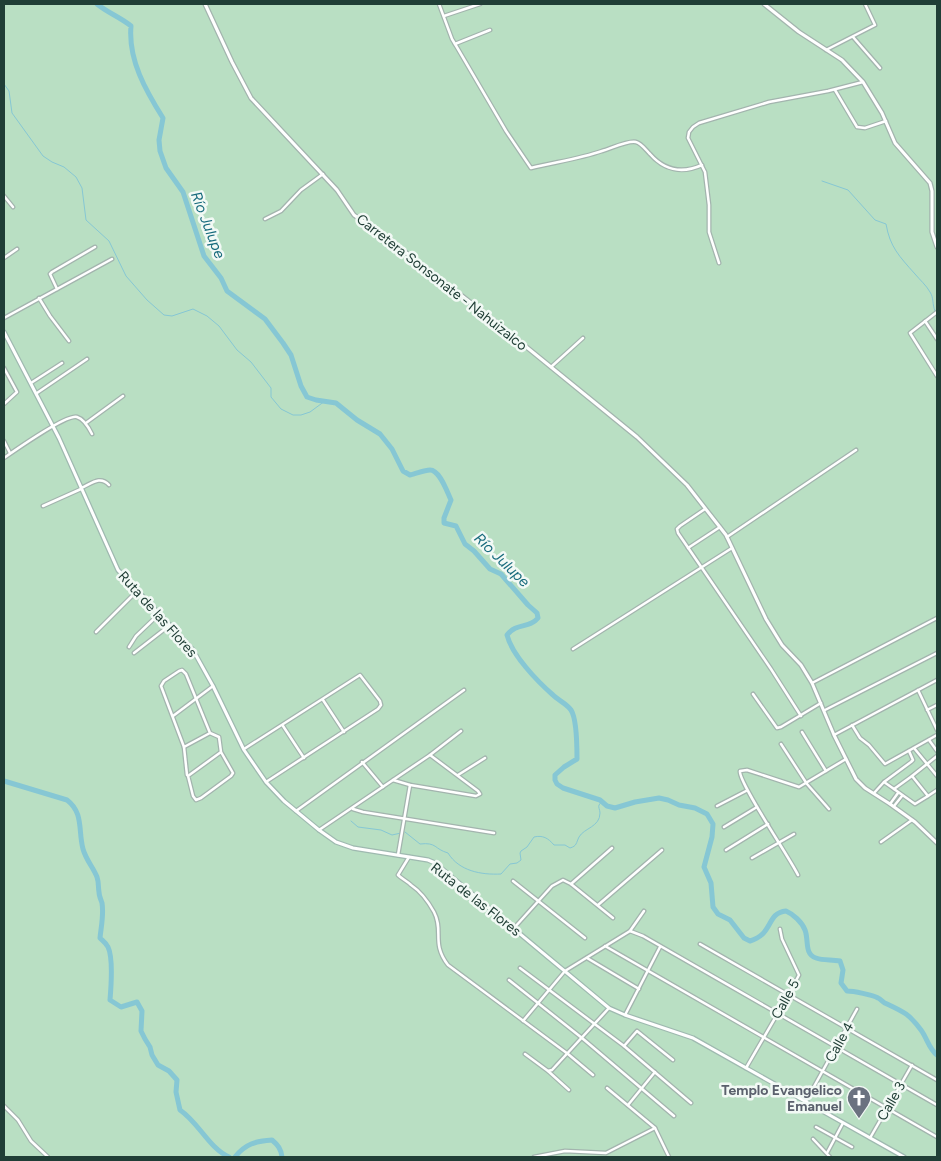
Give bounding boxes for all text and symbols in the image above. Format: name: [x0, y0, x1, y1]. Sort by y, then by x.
water label: Río Julupe: [187, 189, 229, 261]
street label: Carretera Sonsonate - Nahuizalco: [353, 210, 530, 354]
water label: Río Julupe: [471, 529, 533, 591]
street label: Ruta de las Flores: [115, 568, 201, 661]
street label: Ruta de las Flores: [427, 859, 524, 940]
street label: Calle 5: [768, 977, 803, 1022]
street label: Calle 4: [822, 1019, 857, 1065]
street label: Calle 3: [874, 1079, 909, 1124]
place label: Templo Evangelico Emanuel: [721, 1082, 842, 1115]
church icon: Templo Evangelico Emanuel: [846, 1085, 872, 1119]

